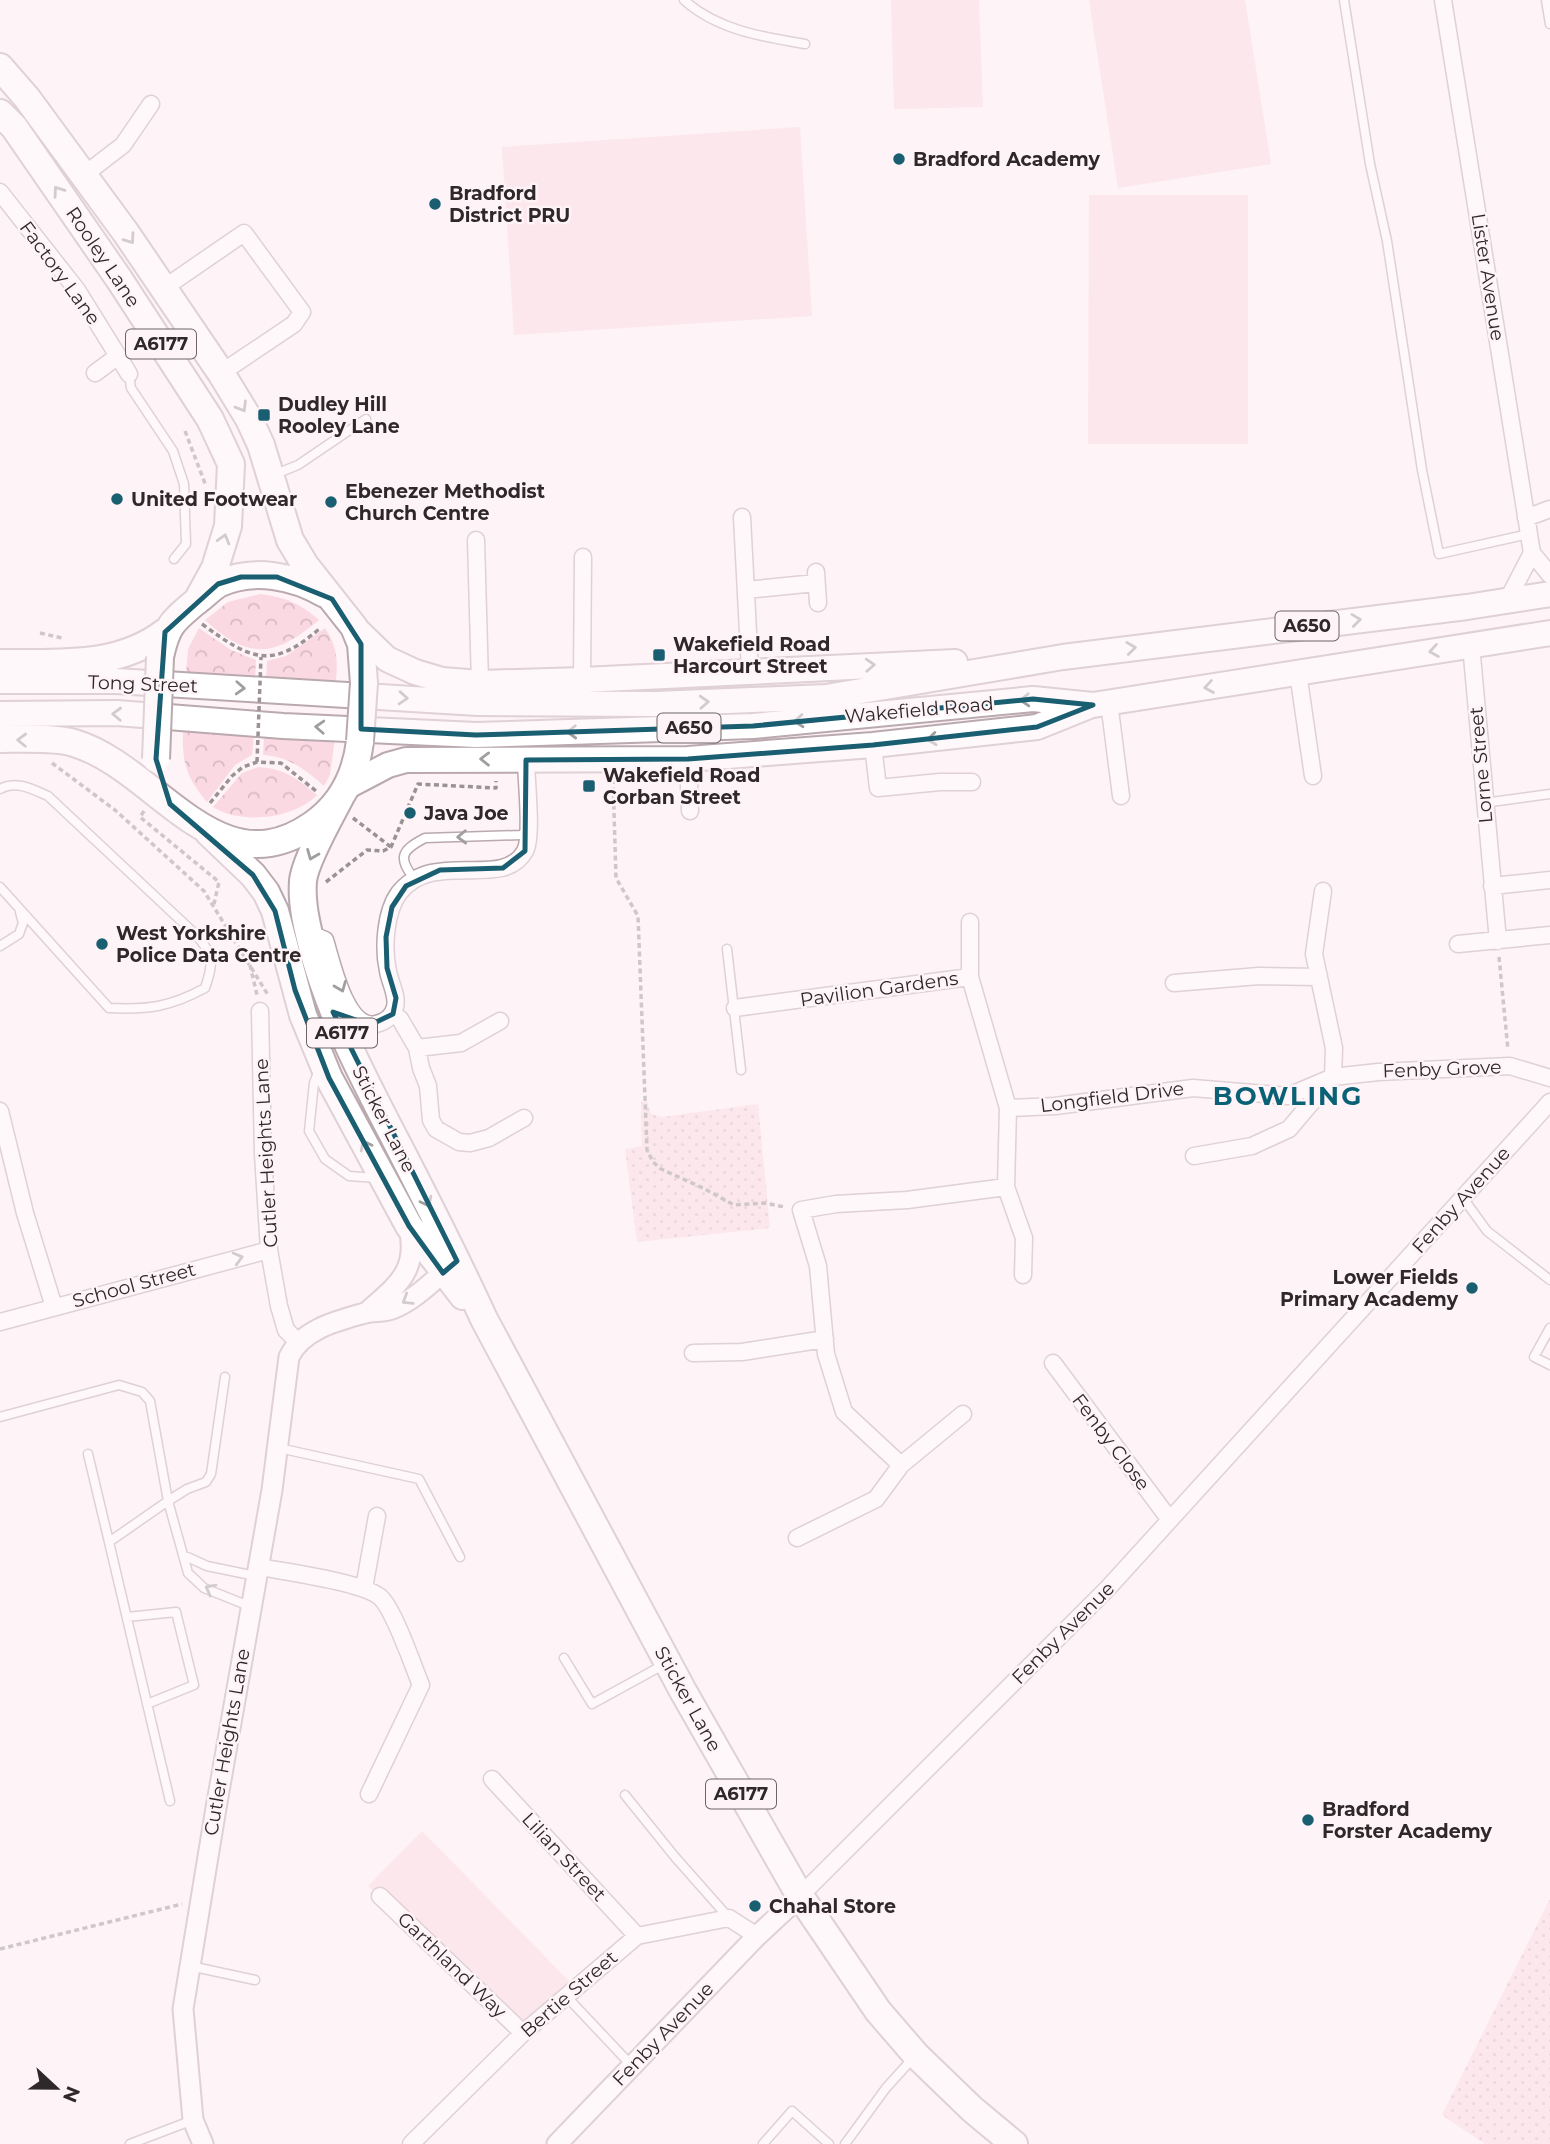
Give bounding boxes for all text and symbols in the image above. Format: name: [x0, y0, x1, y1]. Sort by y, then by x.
place label: Bradford Academy: [913, 148, 1101, 171]
marker: Bradford Academy: [891, 151, 907, 167]
place label: Bradford District PRU: [449, 182, 570, 227]
one-way arrow: [54, 186, 66, 199]
marker: Bradford District PRU: [427, 196, 443, 212]
street label: Rooley Lane: [61, 202, 145, 312]
street label: Lister Avenue: [1467, 212, 1509, 342]
street label: Factory Lane: [15, 217, 105, 329]
one-way arrow: [122, 231, 134, 244]
road number: A6177: [126, 330, 196, 358]
place label: Dudley Hill Rooley Lane: [278, 393, 400, 438]
one-way arrow: [233, 399, 246, 412]
marker: Dudley Hill Rooley Lane: [256, 407, 272, 423]
place label: Ebenezer Methodist Church Centre: [345, 480, 545, 525]
place label: United Footwear: [131, 488, 297, 511]
marker: United Footwear: [109, 491, 125, 507]
marker: Ebenezer Methodist Church Centre: [323, 494, 339, 510]
one-way arrow: [215, 533, 230, 545]
road number: A650: [1276, 612, 1338, 640]
one-way arrow: [1351, 613, 1362, 628]
place label: Wakefield Road Harcourt Street: [673, 633, 830, 678]
one-way arrow: [1125, 641, 1137, 656]
one-way arrow: [1428, 643, 1440, 658]
marker: Wakefield Road Harcourt Street: [651, 647, 667, 663]
one-way arrow: [865, 658, 876, 673]
street label: Tong Street: [88, 671, 199, 697]
one-way arrow: [1204, 679, 1215, 694]
one-way arrow: [234, 680, 245, 695]
one-way arrow: [398, 690, 409, 705]
street label: Wakefield Road: [844, 692, 994, 728]
one-way arrow: [1019, 693, 1030, 708]
one-way arrow: [698, 695, 709, 710]
street label: Lorne Street: [1464, 705, 1498, 824]
one-way arrow: [111, 706, 122, 721]
road number: A650: [658, 714, 720, 742]
one-way arrow: [793, 714, 805, 729]
one-way arrow: [314, 720, 325, 735]
one-way arrow: [566, 724, 576, 740]
one-way arrow: [926, 731, 938, 746]
one-way arrow: [16, 732, 27, 747]
one-way arrow: [479, 752, 490, 767]
place label: Wakefield Road Corban Street: [603, 764, 760, 809]
marker: Wakefield Road Corban Street: [581, 778, 597, 794]
place label: Java Joe: [423, 802, 509, 825]
marker: Java Joe: [402, 805, 418, 821]
one-way arrow: [456, 830, 467, 845]
one-way arrow: [307, 848, 321, 860]
place label: West Yorkshire Police Data Centre: [116, 922, 301, 967]
marker: West Yorkshire Police Data Centre: [94, 936, 110, 952]
street label: Pavilion Gardens: [798, 967, 960, 1011]
one-way arrow: [332, 981, 346, 993]
road number: A6177: [307, 1018, 377, 1048]
street label: Fenby Grove: [1382, 1055, 1502, 1083]
street label: Cutler Heights Lane: [250, 1058, 282, 1248]
street label: Sticker Lane: [347, 1062, 421, 1176]
street label: Longfield Drive: [1039, 1077, 1185, 1117]
district label: BOWLING: [1213, 1080, 1363, 1112]
one-way arrow: [360, 1140, 373, 1152]
street label: Fenby Avenue: [1407, 1142, 1515, 1258]
one-way arrow: [418, 1195, 432, 1207]
one-way arrow: [232, 1252, 244, 1266]
street label: School Street: [70, 1257, 198, 1312]
place label: Lower Fields Primary Academy: [1280, 1266, 1459, 1311]
marker: Lower Fields Primary Academy: [1464, 1280, 1480, 1296]
one-way arrow: [402, 1291, 415, 1304]
street label: Fenby Close: [1067, 1389, 1155, 1495]
street label: Fenby Avenue: [1007, 1577, 1119, 1689]
one-way arrow: [204, 1583, 217, 1597]
street label: Sticker Lane: [650, 1642, 726, 1756]
street label: Cutler Heights Lane: [199, 1647, 255, 1837]
road number: A6177: [706, 1779, 776, 1808]
place label: Bradford Forster Academy: [1322, 1798, 1492, 1843]
street label: Lilian Street: [517, 1808, 611, 1906]
marker: Bradford Forster Academy: [1300, 1812, 1316, 1828]
place label: Chahal Store: [769, 1895, 896, 1918]
marker: Chahal Store: [747, 1898, 763, 1914]
street label: Garthland Way: [393, 1907, 512, 2023]
street label: Bertie Street: [516, 1946, 622, 2042]
street label: Fenby Avenue: [608, 1977, 718, 2091]
north arrow: [21, 2053, 91, 2123]
text: N: [58, 2083, 85, 2106]

